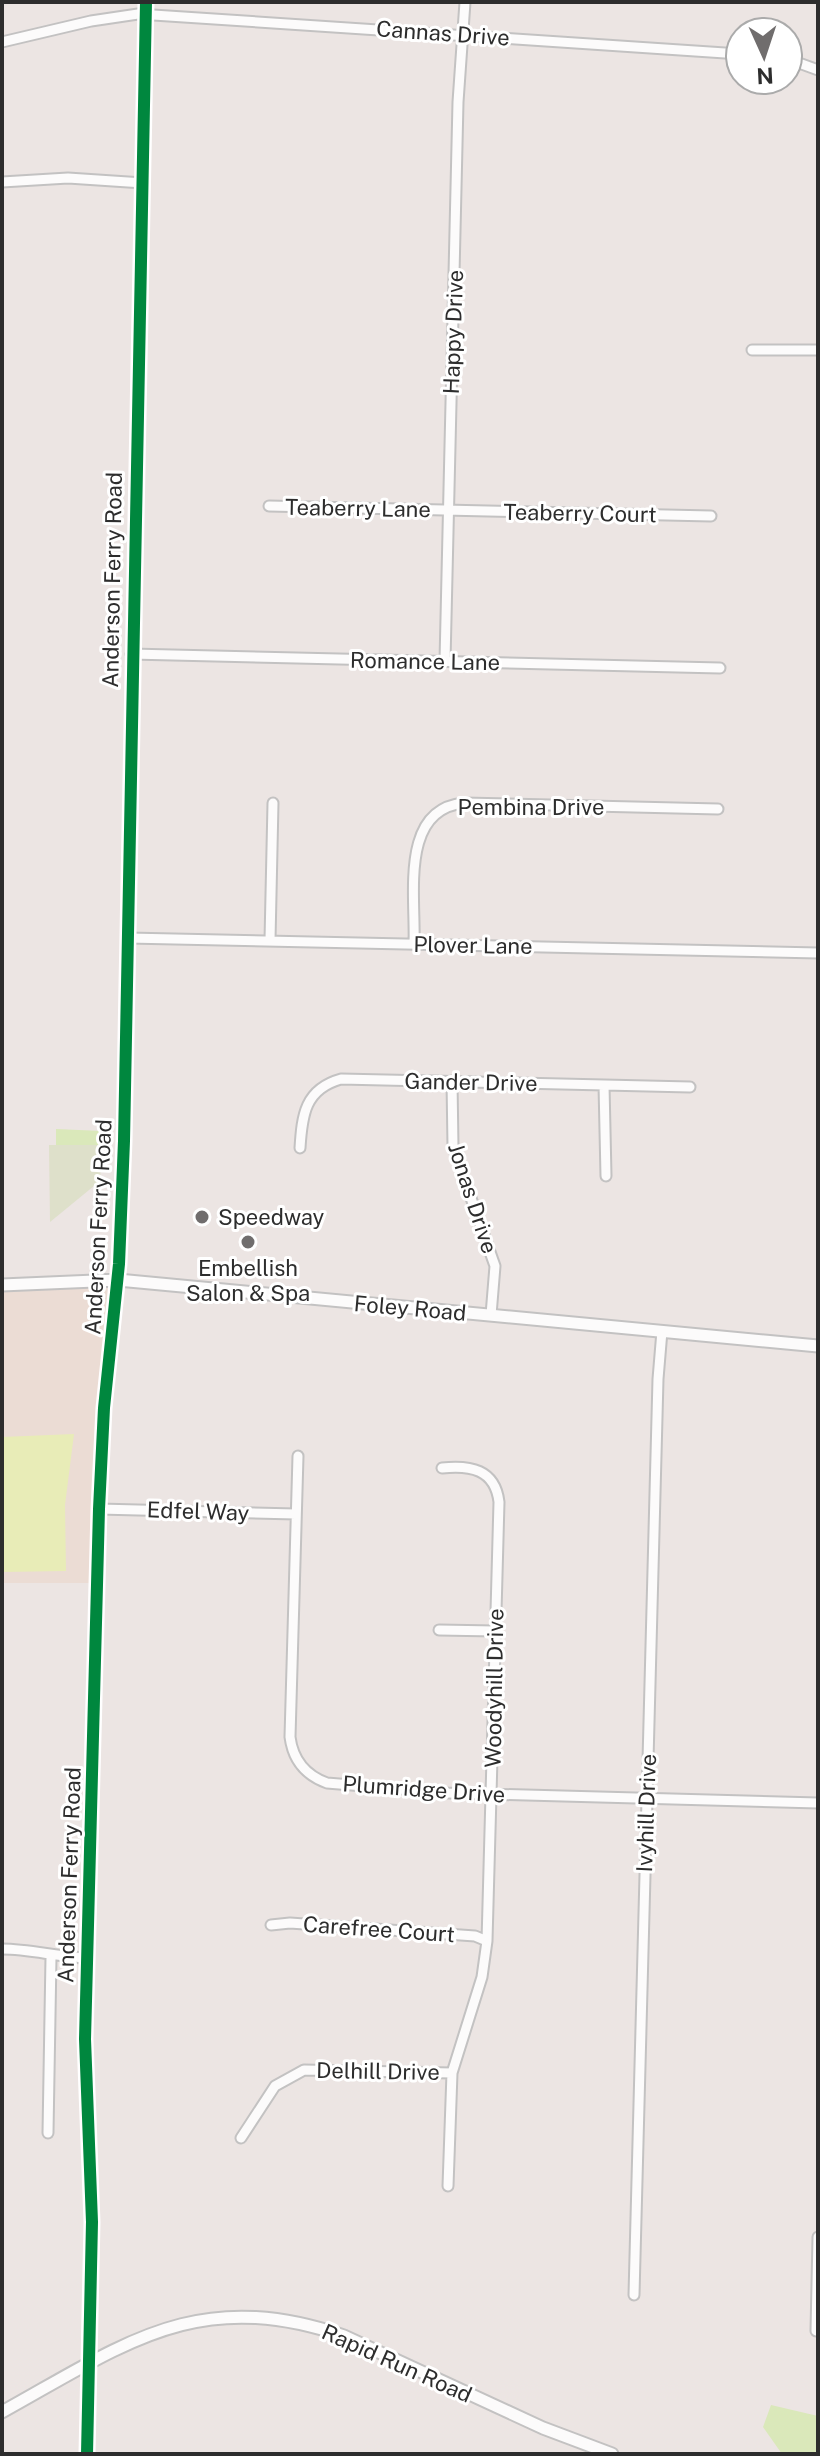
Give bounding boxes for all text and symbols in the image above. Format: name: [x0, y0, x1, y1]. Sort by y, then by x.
street label: Cannas Drive: [375, 15, 511, 51]
north arrow: [724, 16, 804, 96]
text: N: [756, 63, 774, 89]
street label: Happy Drive: [438, 269, 468, 395]
street label: Anderson Ferry Road: [97, 472, 127, 688]
street label: Teaberry Lane: [285, 494, 431, 522]
street label: Teaberry Court: [503, 499, 657, 527]
street label: Romance Lane: [350, 647, 500, 675]
street label: Pembina Drive: [458, 794, 604, 820]
street label: Plover Lane: [413, 931, 533, 959]
street label: Gander Drive: [404, 1068, 538, 1096]
street label: Anderson Ferry Road: [79, 1119, 117, 1335]
street label: Jonas Drive: [443, 1139, 503, 1257]
place label: Speedway: [218, 1204, 325, 1230]
marker: Speedway: [193, 1208, 211, 1226]
marker: Embellish Salon & Spa: [239, 1233, 257, 1251]
place label: Embellish Salon & Spa: [186, 1255, 310, 1306]
street label: Foley Road: [353, 1290, 467, 1326]
street label: Edfel Way: [146, 1496, 250, 1526]
street label: Woodyhill Drive: [480, 1608, 508, 1768]
street label: Ivyhill Drive: [631, 1753, 661, 1873]
street label: Anderson Ferry Road: [52, 1767, 86, 1983]
street label: Plumridge Drive: [342, 1770, 506, 1808]
street label: Carefree Court: [302, 1911, 456, 1947]
street label: Delhill Drive: [316, 2057, 440, 2085]
street label: Rapid Run Road: [318, 2318, 476, 2408]

